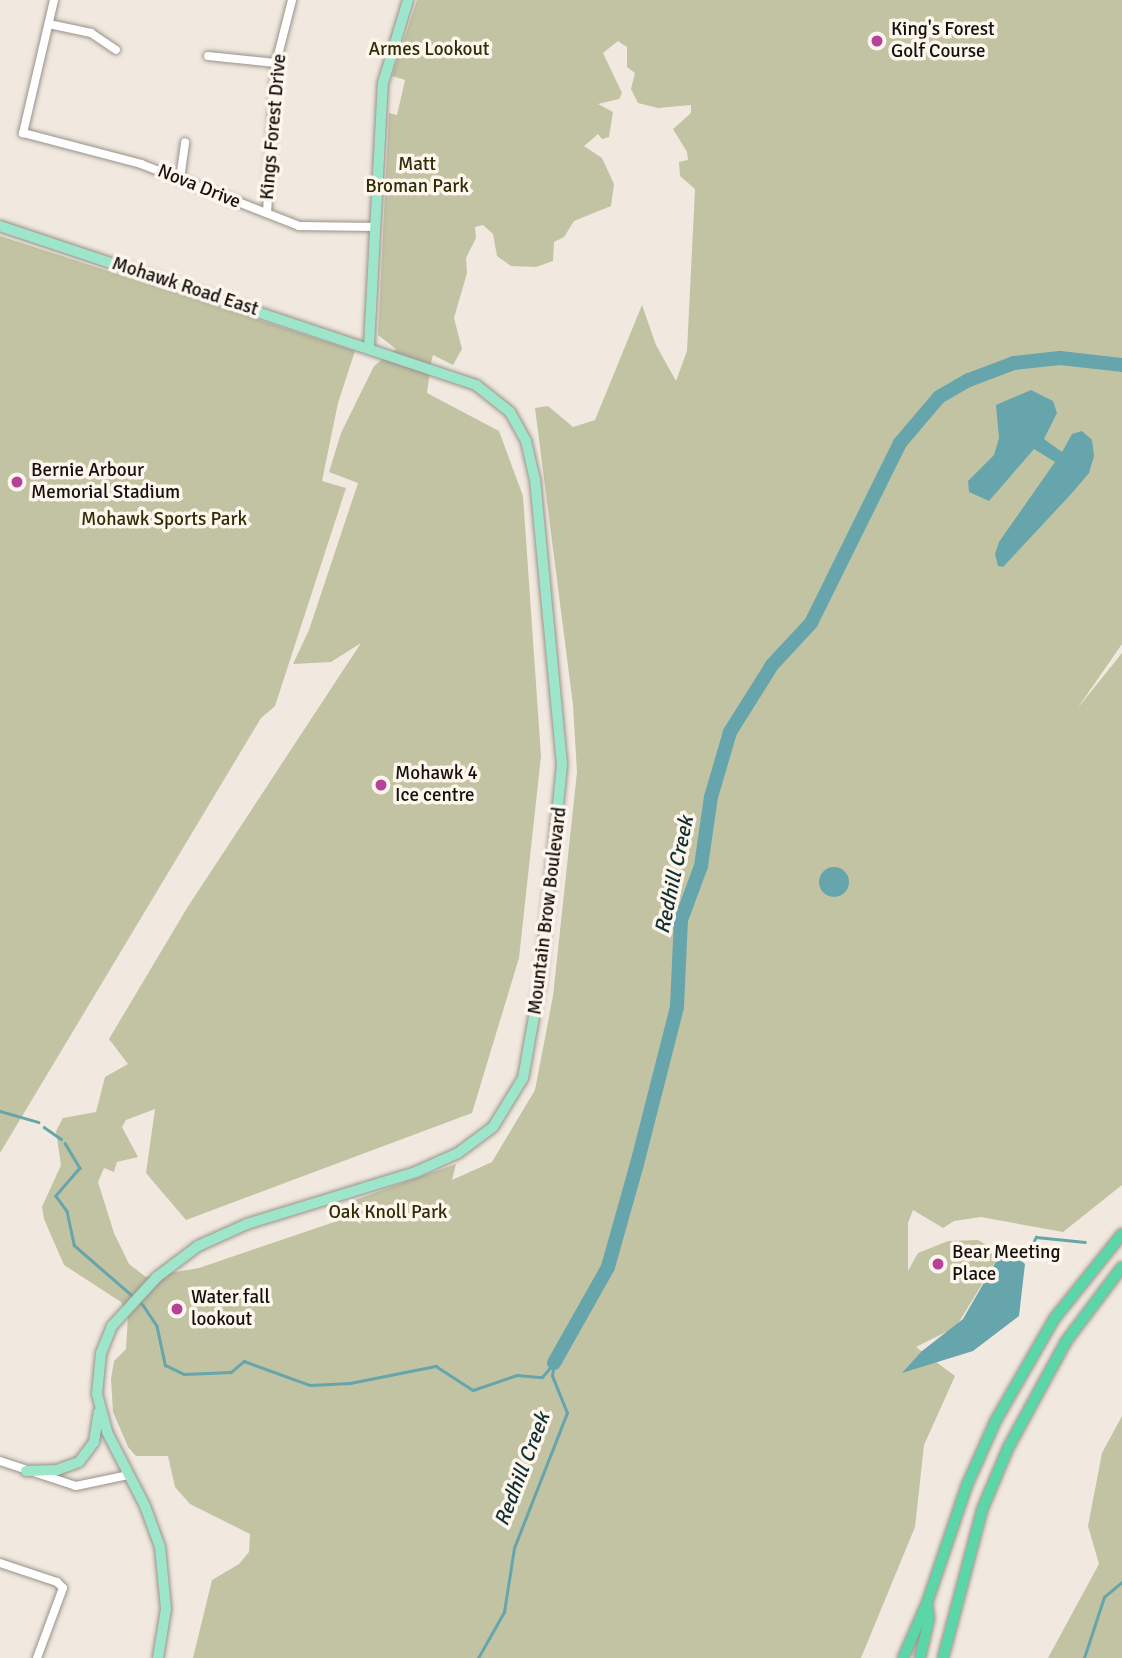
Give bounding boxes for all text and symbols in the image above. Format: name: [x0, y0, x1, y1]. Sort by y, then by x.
place label: King's Forest Golf Course: [891, 19, 995, 63]
marker: King's Forest Golf Course: [869, 33, 885, 49]
park label: Armes Lookout: [368, 39, 490, 61]
street label: Kings Forest Drive: [256, 53, 292, 201]
park label: Matt Broman Park: [365, 154, 469, 198]
street label: Nova Drive: [154, 160, 244, 214]
street label: Mohawk Road East: [109, 253, 261, 321]
place label: Bernie Arbour Memorial Stadium: [31, 460, 180, 504]
marker: Bernie Arbour Memorial Stadium: [9, 474, 25, 490]
park label: Mohawk Sports Park: [81, 509, 247, 531]
place label: Mohawk 4 Ice centre: [395, 763, 478, 807]
marker: Mohawk 4 Ice centre: [373, 777, 389, 793]
street label: Mountain Brow Boulevard: [524, 806, 572, 1016]
water label: Redhill Creek: [649, 814, 699, 936]
park label: Oak Knoll Park: [329, 1202, 447, 1224]
place label: Bear Meeting Place: [952, 1242, 1061, 1286]
marker: Bear Meeting Place: [930, 1256, 946, 1272]
place label: Water fall lookout: [191, 1287, 270, 1331]
marker: Water fall lookout: [169, 1301, 185, 1317]
water label: Redhill Creek: [489, 1409, 555, 1529]

